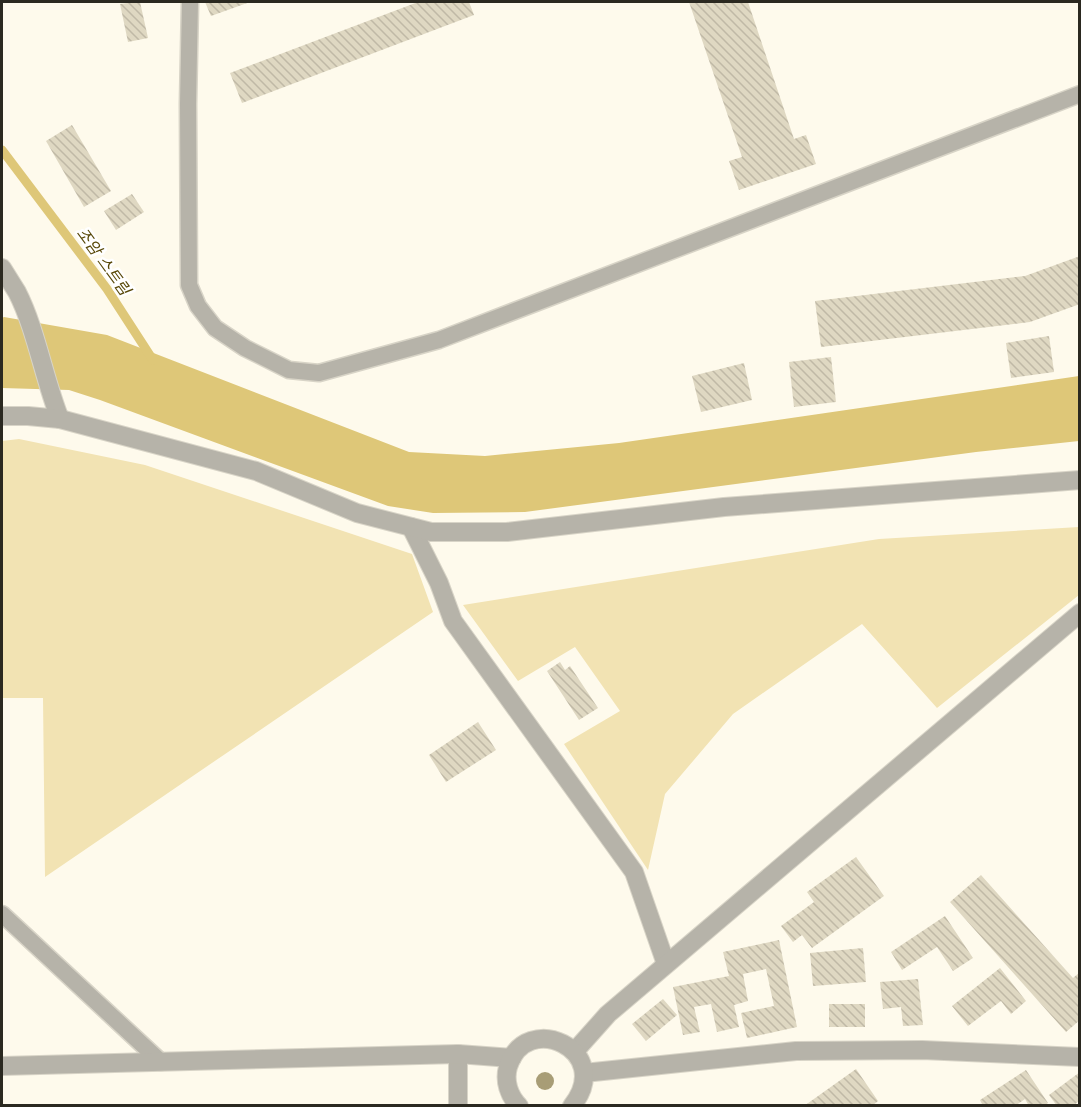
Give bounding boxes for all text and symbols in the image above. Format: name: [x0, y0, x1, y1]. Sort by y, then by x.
water label: 조암 스트림: [73, 224, 135, 300]

